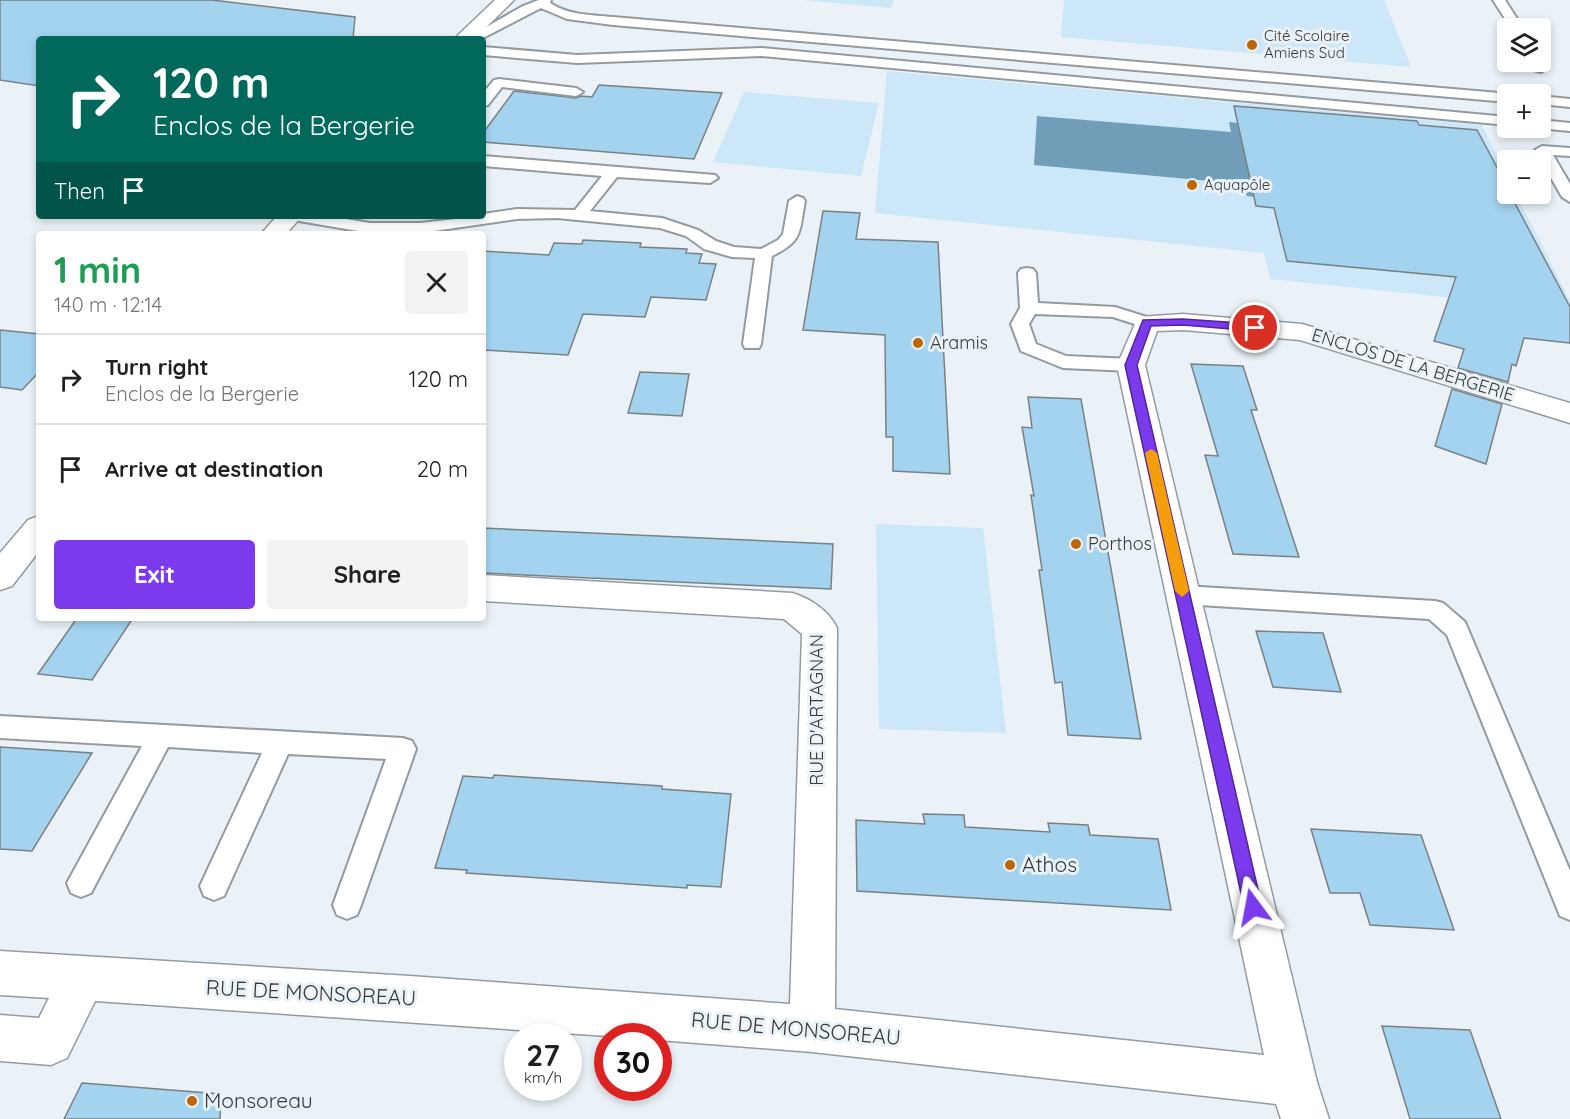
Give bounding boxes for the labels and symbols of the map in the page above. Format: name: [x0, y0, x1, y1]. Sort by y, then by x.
place label: Cité Scolaire Amiens Sud: [1264, 26, 1350, 62]
marker: Cité Scolaire Amiens Sud: [1245, 38, 1259, 52]
place label: Aquapôle: [1204, 175, 1270, 194]
marker: Aquapôle: [1185, 178, 1199, 192]
pin: [1229, 302, 1280, 353]
street label: ENCLOS DE LA BERGERIE: [1309, 323, 1517, 406]
place label: Aramis: [930, 331, 988, 354]
marker: Aramis: [911, 336, 925, 350]
place label: Porthos: [1088, 532, 1152, 555]
marker: Porthos: [1069, 537, 1083, 551]
street label: RUE D'ARTAGNAN: [805, 634, 828, 786]
place label: Athos: [1022, 851, 1077, 877]
marker: Athos: [1003, 858, 1017, 872]
position arrow: [1221, 875, 1285, 939]
street label: RUE DE MONSOREAU: [205, 974, 417, 1010]
street label: RUE DE MONSOREAU: [690, 1006, 902, 1050]
speed limit sign: 30: [594, 1023, 672, 1101]
place label: Monsoreau: [204, 1087, 313, 1113]
marker: Monsoreau: [185, 1094, 199, 1108]

